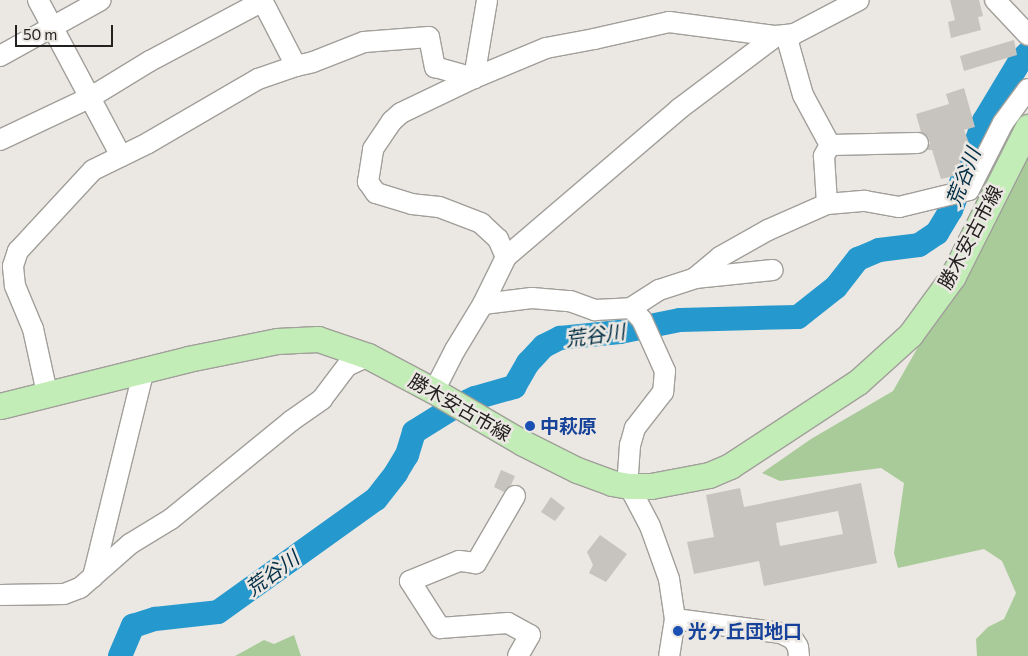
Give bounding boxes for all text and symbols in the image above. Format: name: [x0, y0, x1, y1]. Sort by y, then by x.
scale bar: [18, 15, 115, 47]
text: 50 m: [23, 25, 57, 43]
water label: 荒谷川: [941, 145, 985, 209]
street label: 勝木安古市線: [933, 181, 1007, 293]
water label: 荒谷川: [564, 319, 626, 351]
street label: 勝木安古市線: [405, 369, 515, 445]
place label: 中萩原: [540, 415, 597, 437]
marker: 中萩原: [524, 420, 536, 432]
water label: 荒谷川: [241, 546, 303, 600]
place label: 光ヶ丘団地口: [688, 620, 802, 642]
marker: 光ヶ丘団地口: [672, 625, 684, 637]

